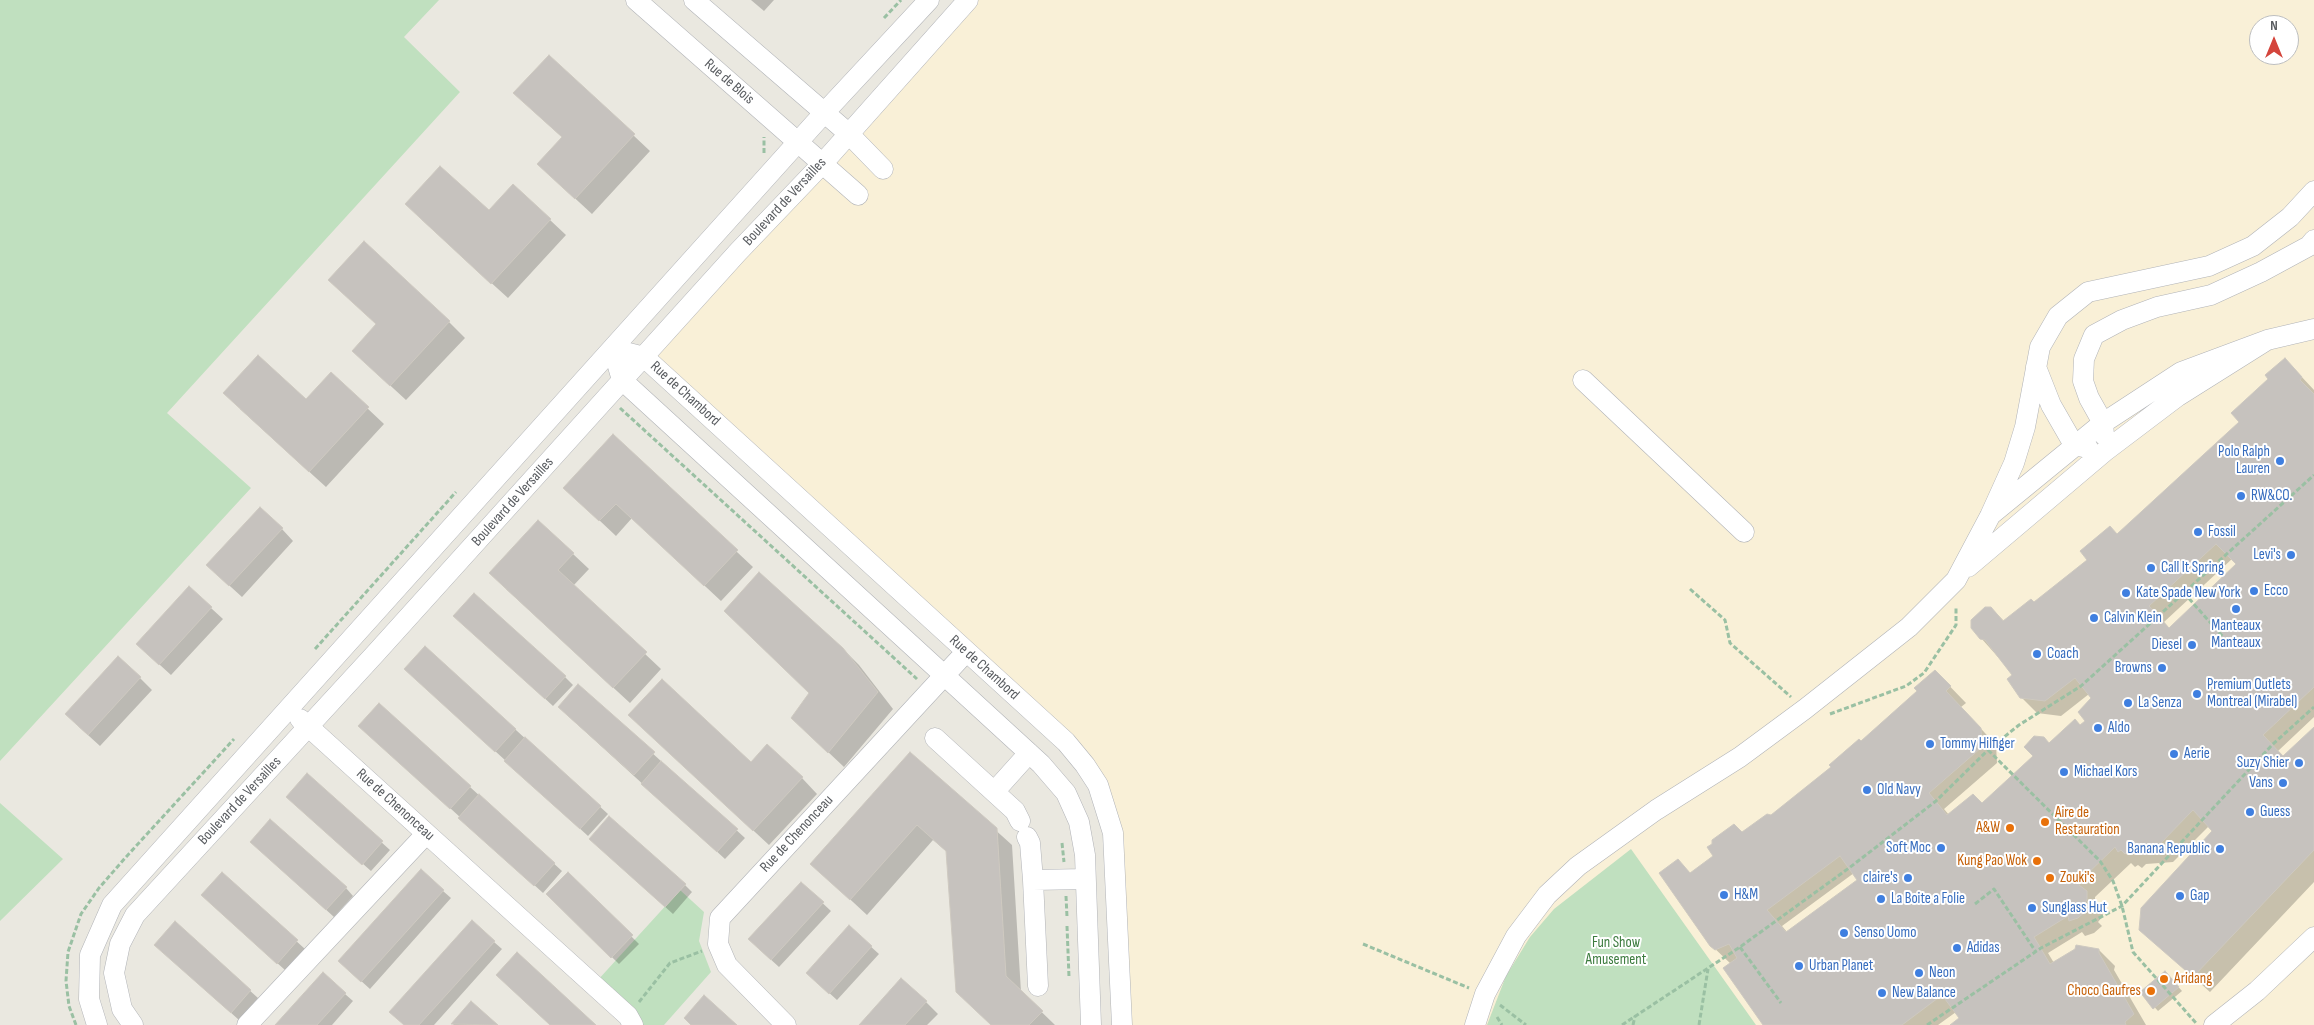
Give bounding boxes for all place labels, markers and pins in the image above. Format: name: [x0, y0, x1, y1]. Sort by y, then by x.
place label: Polo Ralph Lauren: [2218, 443, 2270, 478]
marker: Polo Ralph Lauren: [2274, 455, 2286, 467]
place label: RW&CO.: [2251, 487, 2292, 505]
marker: RW&CO.: [2235, 490, 2247, 502]
place label: Fossil: [2208, 523, 2236, 541]
marker: Fossil: [2192, 526, 2204, 538]
place label: Levi's: [2253, 546, 2281, 564]
marker: Levi's: [2285, 549, 2297, 561]
place label: Call It Spring: [2161, 559, 2224, 577]
marker: Call It Spring: [2145, 562, 2157, 574]
place label: Ecco: [2264, 582, 2288, 600]
place label: Kate Spade New York: [2136, 584, 2241, 602]
marker: Ecco: [2248, 585, 2260, 597]
marker: Kate Spade New York: [2120, 587, 2132, 599]
marker: Manteaux Manteaux: [2230, 603, 2242, 615]
place label: Calvin Klein: [2104, 609, 2162, 627]
marker: Calvin Klein: [2088, 612, 2100, 624]
place label: Manteaux Manteaux: [2211, 617, 2261, 652]
place label: Diesel: [2152, 636, 2182, 654]
marker: Diesel: [2186, 639, 2198, 651]
place label: Coach: [2047, 645, 2079, 663]
marker: Coach: [2031, 648, 2043, 660]
place label: Browns: [2115, 659, 2152, 677]
marker: Browns: [2156, 662, 2168, 674]
place label: Premium Outlets Montreal (Mirabel): [2207, 676, 2297, 711]
marker: Premium Outlets Montreal (Mirabel): [2191, 688, 2203, 700]
place label: La Senza: [2138, 694, 2182, 712]
marker: La Senza: [2122, 697, 2134, 709]
place label: Aldo: [2108, 719, 2130, 737]
marker: Aldo: [2092, 722, 2104, 734]
place label: Tommy Hilfiger: [1940, 735, 2015, 753]
marker: Tommy Hilfiger: [1924, 738, 1936, 750]
place label: Aerie: [2184, 745, 2210, 763]
marker: Aerie: [2168, 748, 2180, 760]
place label: Suzy Shier: [2237, 754, 2289, 772]
marker: Suzy Shier: [2293, 757, 2305, 769]
place label: Michael Kors: [2074, 763, 2137, 781]
marker: Michael Kors: [2058, 766, 2070, 778]
place label: Vans: [2249, 774, 2273, 792]
marker: Vans: [2277, 777, 2289, 789]
place label: Old Navy: [1877, 781, 1921, 799]
marker: Old Navy: [1861, 784, 1873, 796]
place label: Guess: [2260, 803, 2290, 821]
place label: Aire de Restauration: [2055, 804, 2120, 839]
marker: Guess: [2244, 806, 2256, 818]
marker: Aire de Restauration: [2039, 816, 2051, 828]
place label: A&W: [1976, 819, 2000, 837]
marker: A&W: [2004, 822, 2016, 834]
place label: Soft Moc: [1886, 839, 1931, 857]
place label: Banana Republic: [2127, 840, 2210, 858]
marker: Soft Moc: [1935, 842, 1947, 854]
marker: Banana Republic: [2214, 843, 2226, 855]
place label: Kung Pao Wok: [1957, 852, 2027, 870]
marker: Kung Pao Wok: [2031, 855, 2043, 867]
place label: claire's: [1863, 869, 1898, 887]
place label: Zouki's: [2060, 869, 2095, 887]
marker: claire's: [1902, 872, 1914, 884]
marker: Zouki's: [2044, 872, 2056, 884]
place label: H&M: [1734, 886, 1758, 904]
place label: Gap: [2190, 887, 2209, 905]
marker: H&M: [1718, 889, 1730, 901]
place label: La Boite a Folie: [1891, 890, 1965, 908]
marker: Gap: [2174, 890, 2186, 902]
marker: La Boite a Folie: [1875, 893, 1887, 905]
place label: Sunglass Hut: [2042, 899, 2107, 917]
marker: Sunglass Hut: [2026, 902, 2038, 914]
place label: Senso Uomo: [1854, 924, 1916, 942]
marker: Senso Uomo: [1838, 927, 1850, 939]
place label: Adidas: [1967, 939, 2000, 957]
marker: Adidas: [1951, 942, 1963, 954]
place label: Urban Planet: [1809, 957, 1873, 975]
marker: Urban Planet: [1793, 960, 1805, 972]
place label: Neon: [1929, 964, 1955, 982]
marker: Neon: [1913, 967, 1925, 979]
place label: Aridang: [2174, 970, 2212, 988]
marker: Aridang: [2158, 973, 2170, 985]
place label: Choco Gaufres: [2067, 982, 2141, 1000]
place label: New Balance: [1892, 984, 1956, 1002]
marker: Choco Gaufres: [2145, 985, 2157, 997]
marker: New Balance: [1876, 987, 1888, 999]

